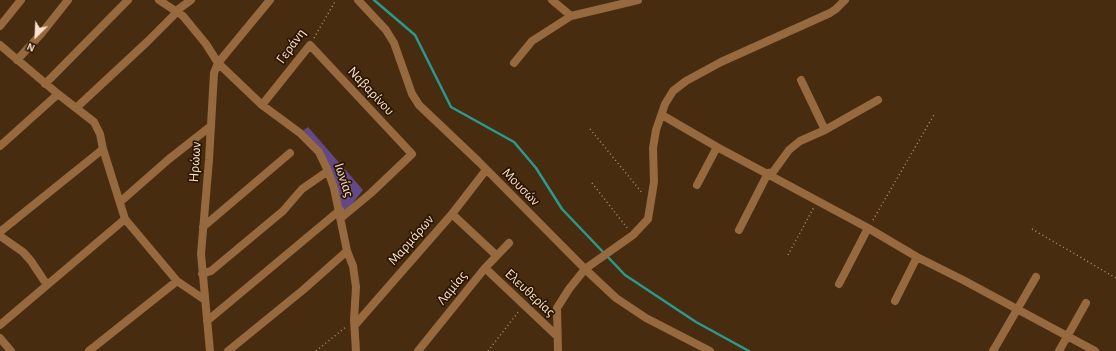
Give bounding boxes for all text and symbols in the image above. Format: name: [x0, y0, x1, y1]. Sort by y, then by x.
north arrow: [16, 16, 56, 56]
street label: Γεράνη: [273, 25, 309, 67]
text: N: [25, 41, 37, 54]
street label: Ναβαρίνου: [344, 63, 398, 119]
street label: Ηρώων: [185, 141, 205, 183]
street label: Ιωνίας: [331, 161, 357, 199]
street label: Μουσών: [499, 165, 543, 209]
street label: Μαρμάρων: [384, 211, 438, 269]
street label: Ελευθερίας: [501, 266, 559, 320]
street label: Λαμίας: [433, 268, 471, 308]

